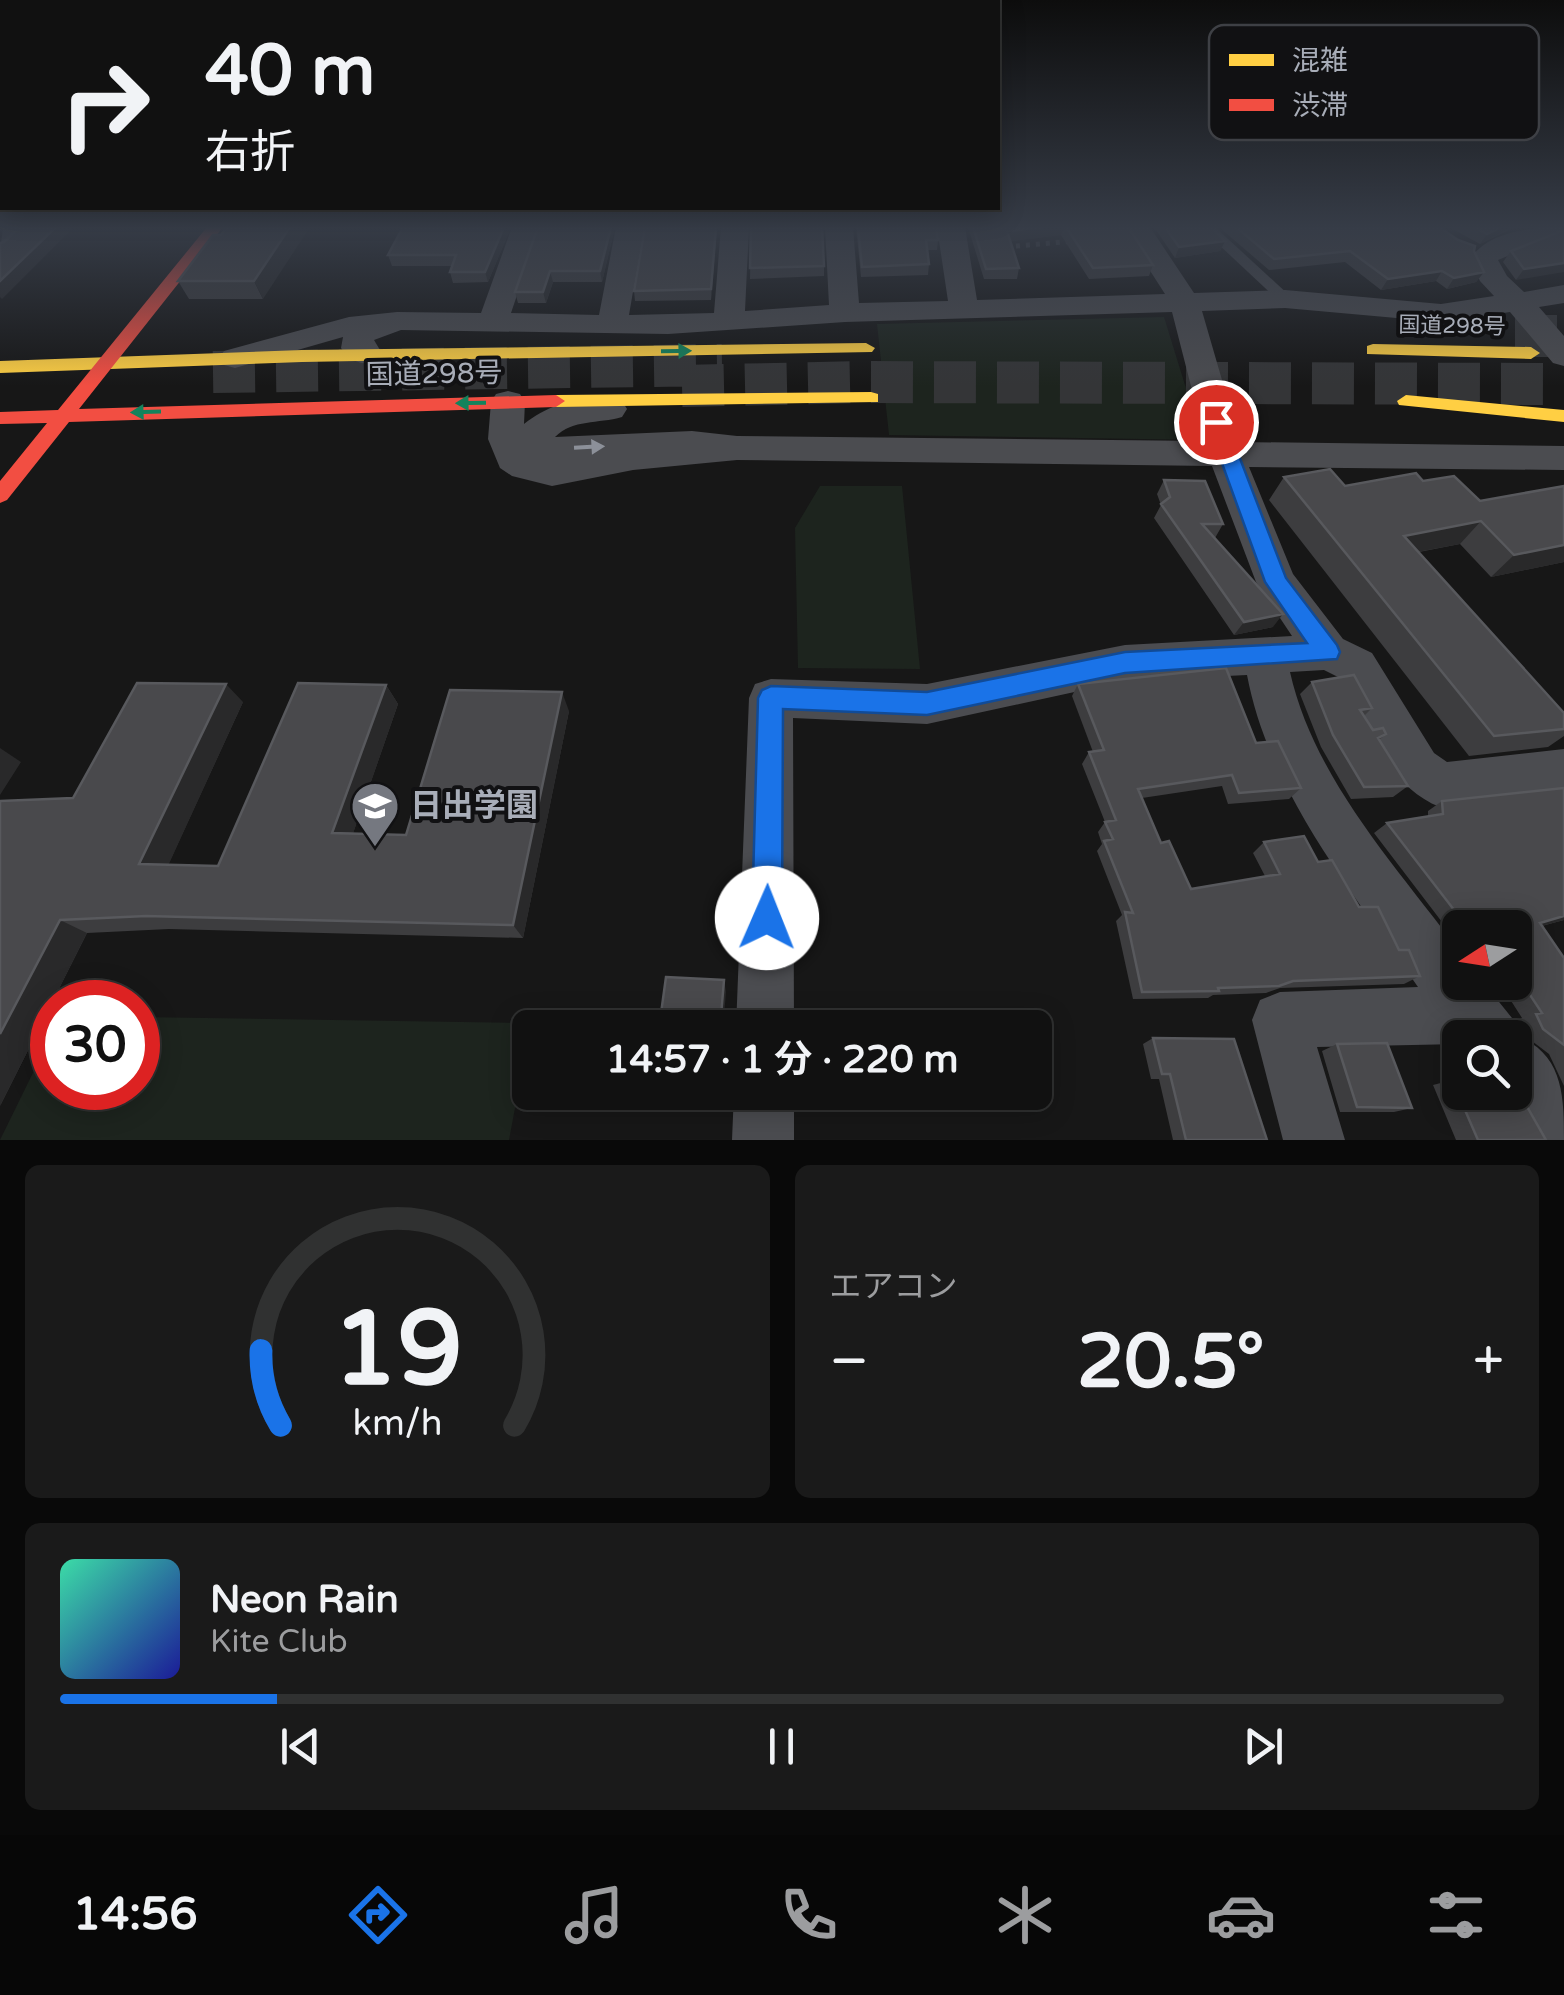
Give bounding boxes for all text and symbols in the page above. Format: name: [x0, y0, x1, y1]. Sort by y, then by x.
legend: [1209, 25, 1539, 140]
text: 40 m: [205, 30, 375, 114]
icon: right: [40, 40, 170, 170]
text: 混雑: [1292, 44, 1348, 78]
text: 渋滞: [1292, 89, 1348, 123]
text: 右折: [205, 126, 295, 180]
street label: 国道298号: [1398, 312, 1506, 340]
one-way arrow: [660, 343, 692, 359]
street label: 国道298号: [365, 356, 503, 392]
pin: [1174, 380, 1259, 465]
one-way arrow: [454, 395, 486, 411]
icon: arrive: [1189, 395, 1244, 450]
one-way arrow: [129, 405, 161, 421]
one-way arrow: [574, 439, 605, 455]
school or university icon: 日出学園: [349, 780, 401, 848]
place label: 日出学園: [410, 787, 538, 825]
position arrow: [715, 866, 819, 970]
north arrow: [1442, 910, 1532, 1000]
map controls: [1442, 910, 1532, 1110]
speed limit sign: 30: [30, 980, 160, 1110]
button: search: [1442, 1020, 1532, 1110]
text: 14:57 · 1 分 · 220 m: [606, 1037, 958, 1083]
text: エアコン: [830, 1268, 958, 1306]
text: 19: [332, 1288, 463, 1413]
text: 20.5°: [1077, 1317, 1265, 1407]
text: −: [830, 1329, 869, 1395]
text: +: [1473, 1329, 1504, 1395]
text: km/h: [352, 1402, 442, 1445]
text: Neon Rain: [210, 1577, 399, 1623]
text: Kite Club: [210, 1623, 348, 1661]
icon: previous: [273, 1719, 328, 1774]
icon: pause: [754, 1719, 809, 1774]
icon: next: [1236, 1719, 1291, 1774]
icon: directions: [343, 1880, 413, 1950]
icon: music: [559, 1880, 629, 1950]
icon: phone: [774, 1880, 844, 1950]
icon: climate: [990, 1880, 1060, 1950]
icon: car: [1206, 1880, 1276, 1950]
icon: filters: [1421, 1880, 1491, 1950]
text: 14:56: [73, 1888, 198, 1942]

